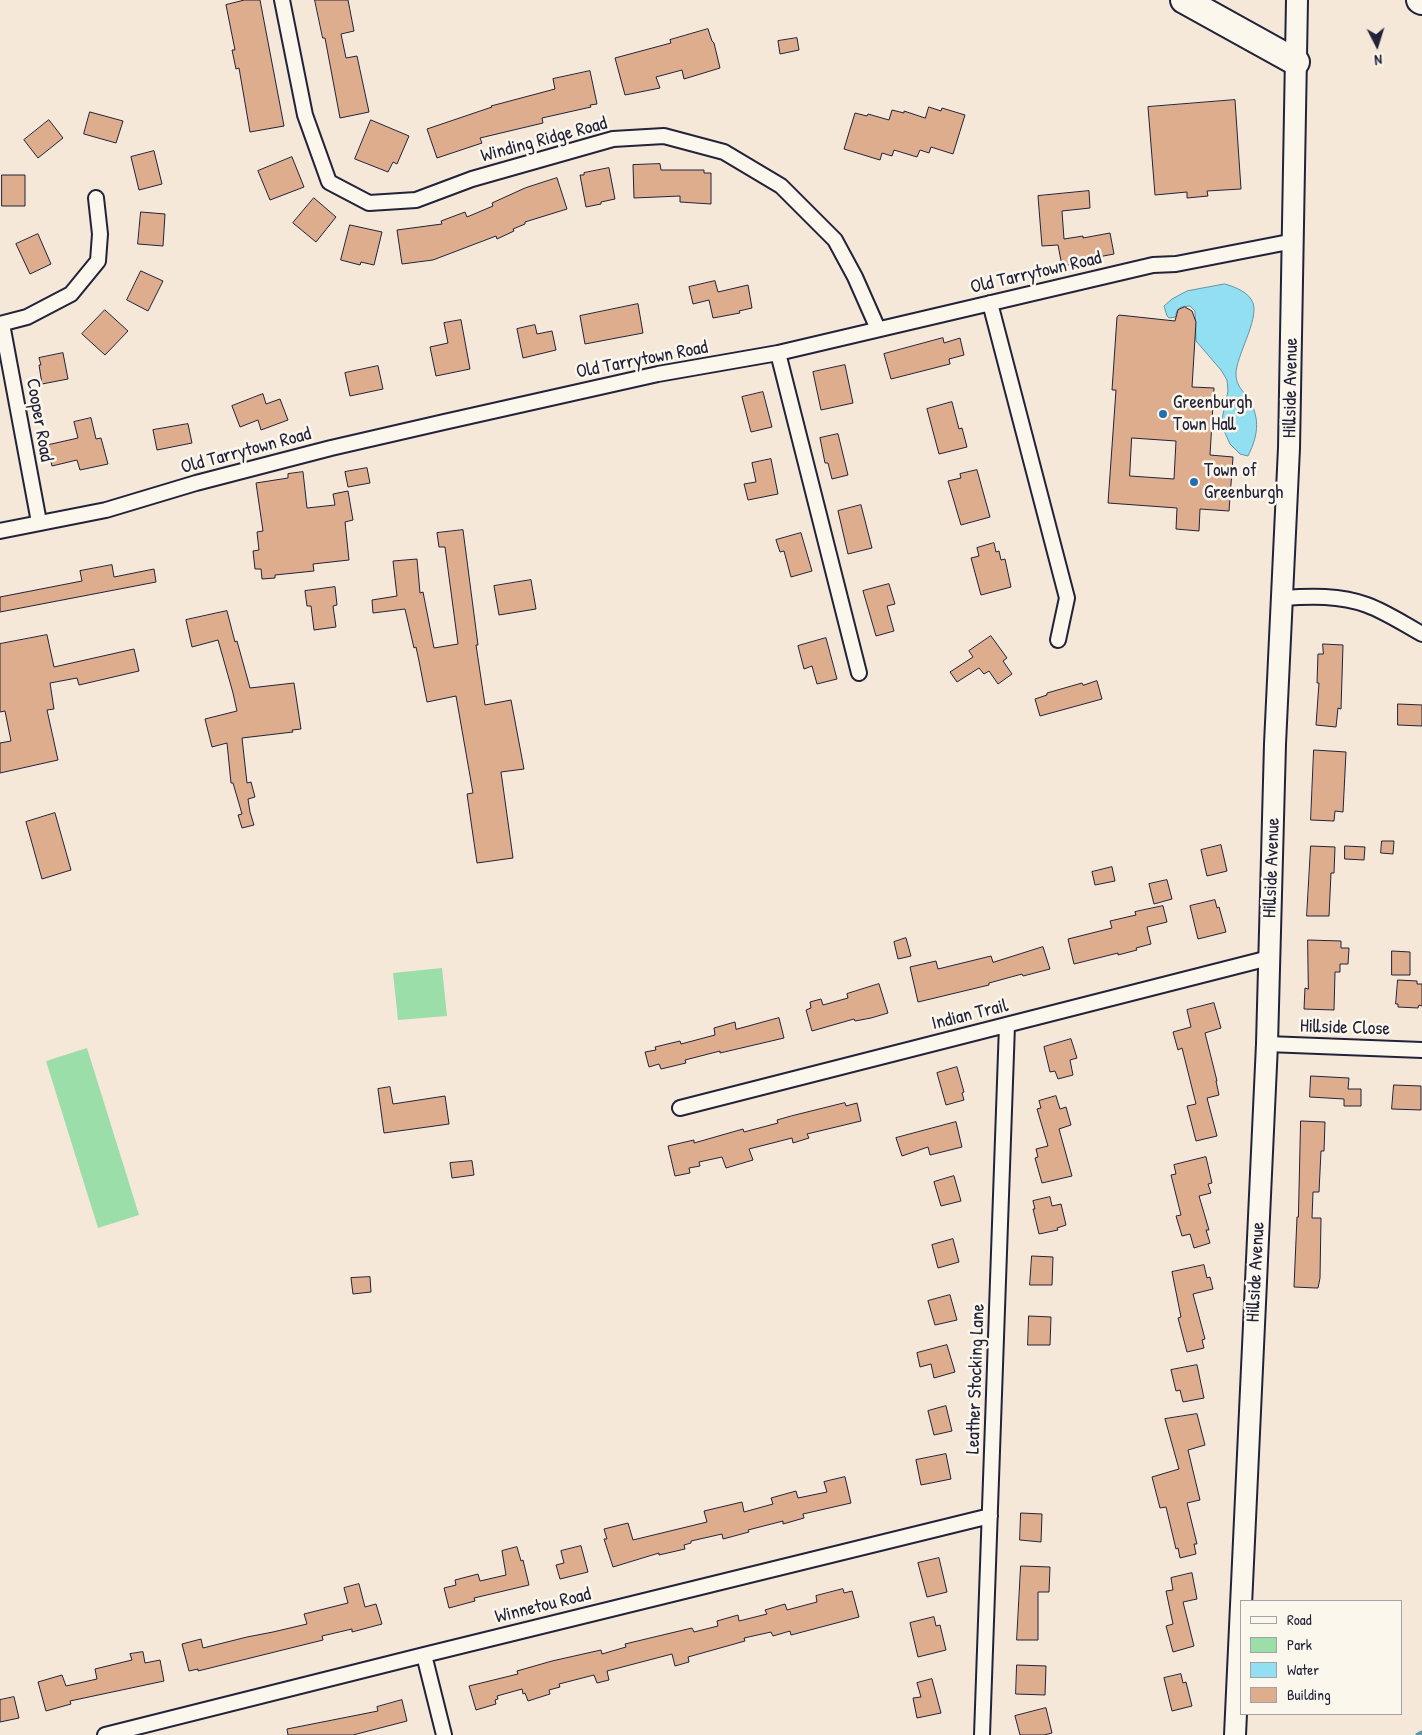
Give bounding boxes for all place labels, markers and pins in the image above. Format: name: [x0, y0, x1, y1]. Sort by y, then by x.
place label: Greenburgh Town Hall: [1173, 392, 1252, 436]
marker: Greenburgh Town Hall: [1157, 408, 1169, 420]
place label: Town of Greenburgh: [1204, 460, 1283, 504]
marker: Town of Greenburgh: [1188, 476, 1200, 488]

